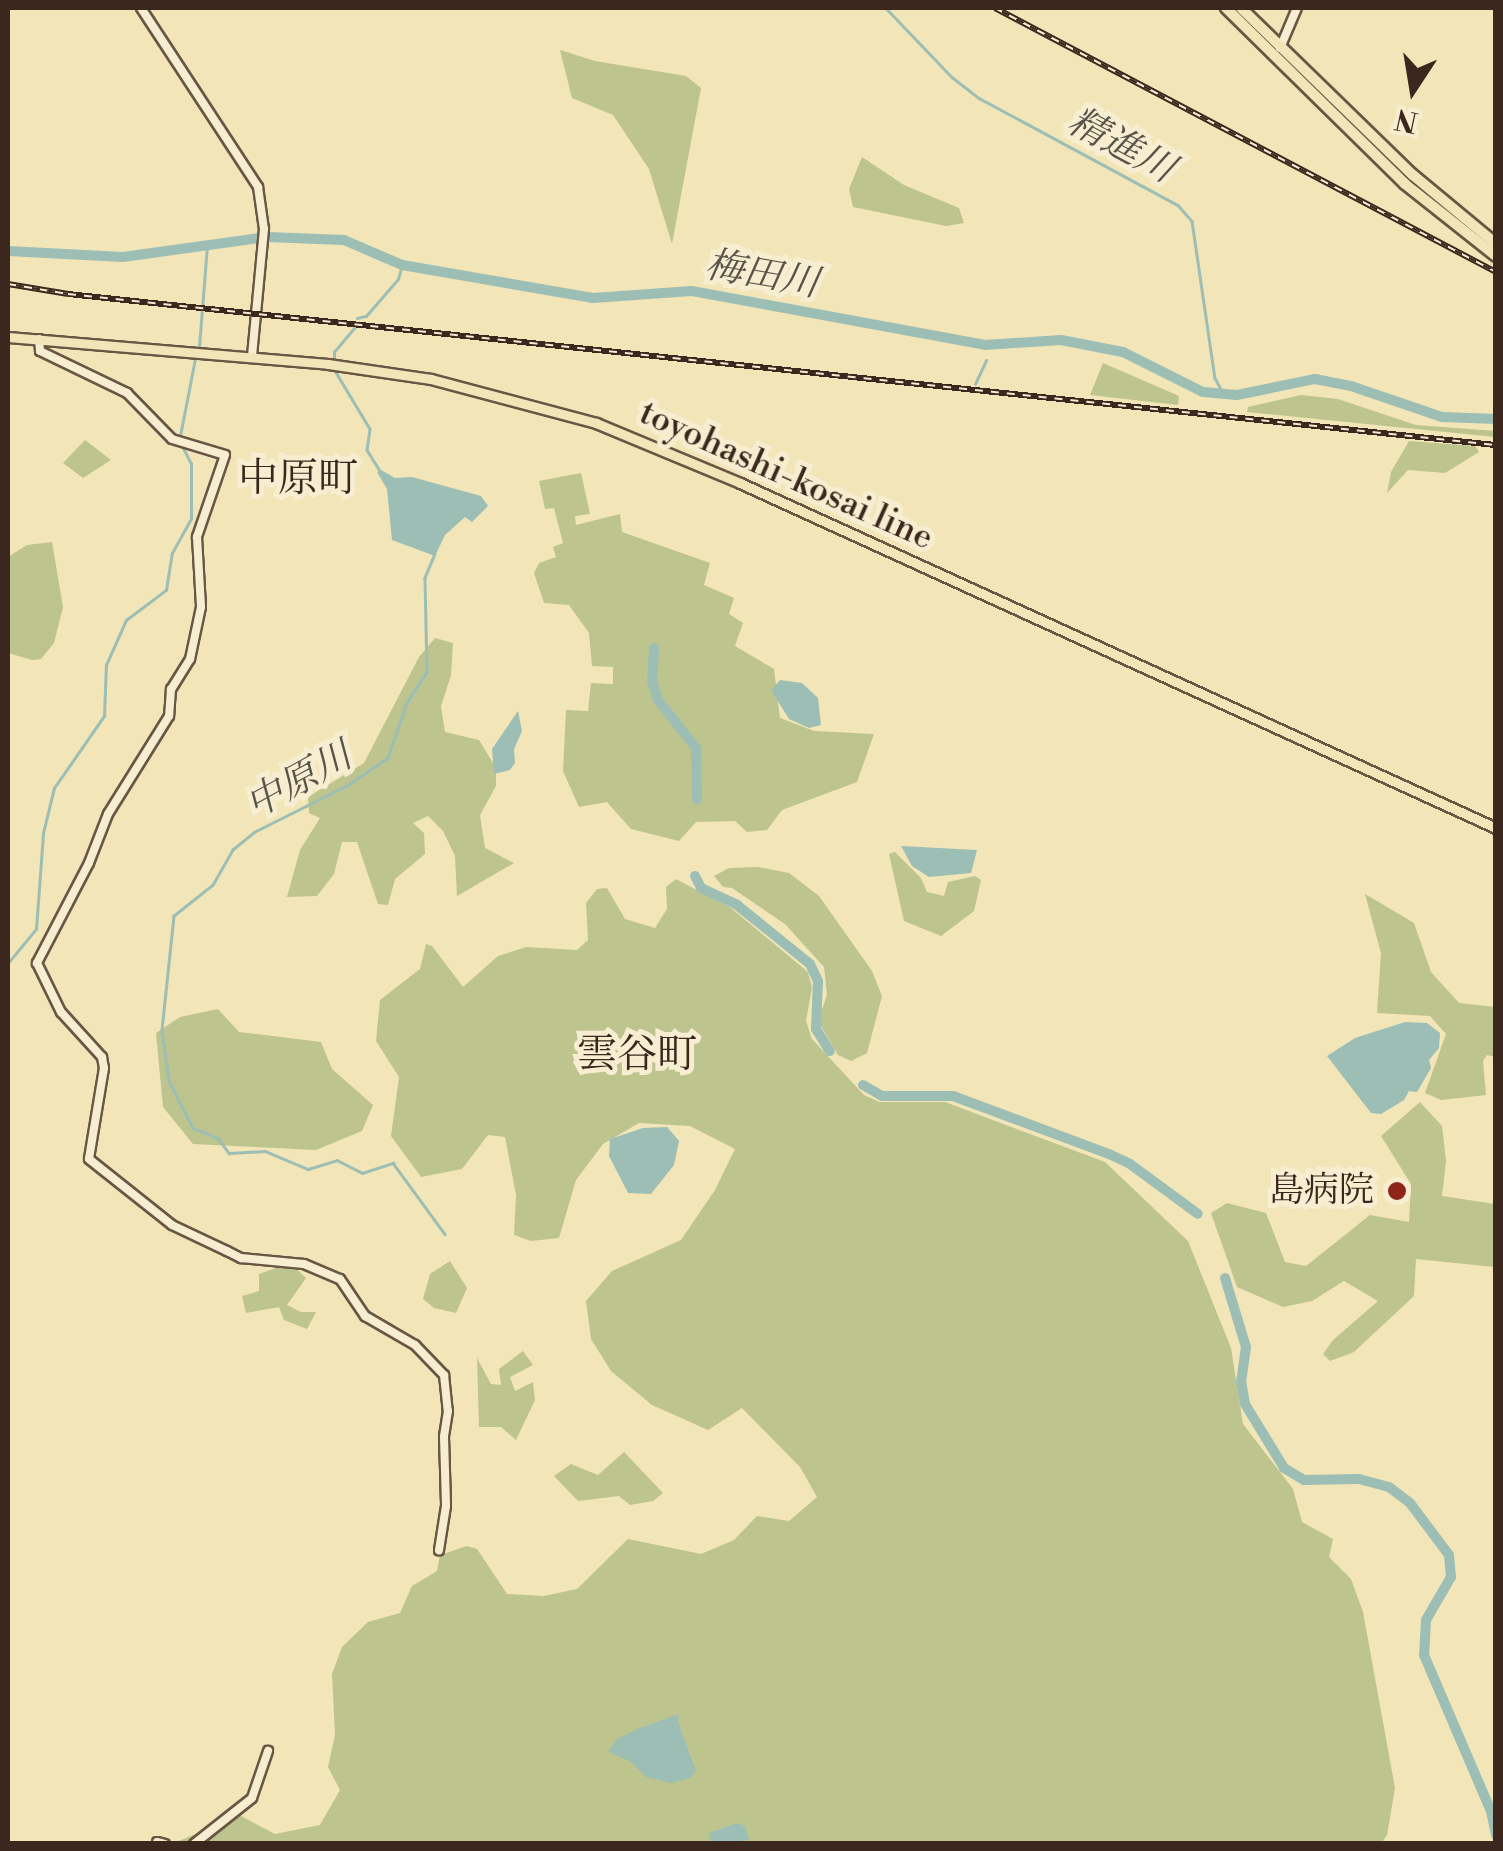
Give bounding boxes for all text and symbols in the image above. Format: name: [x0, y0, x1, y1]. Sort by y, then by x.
north arrow: [1363, 40, 1463, 140]
water label: 精進川: [1060, 99, 1182, 193]
text: N: [1392, 100, 1421, 139]
water label: 梅田川: [702, 243, 822, 307]
street label: toyohashi-kosai line: [633, 392, 939, 560]
district label: 中原町: [238, 455, 358, 503]
water label: 中原川: [238, 733, 360, 829]
district label: 雲谷町: [577, 1031, 697, 1079]
place label: 島病院: [1269, 1170, 1374, 1212]
marker: 島病院: [1384, 1178, 1410, 1204]

